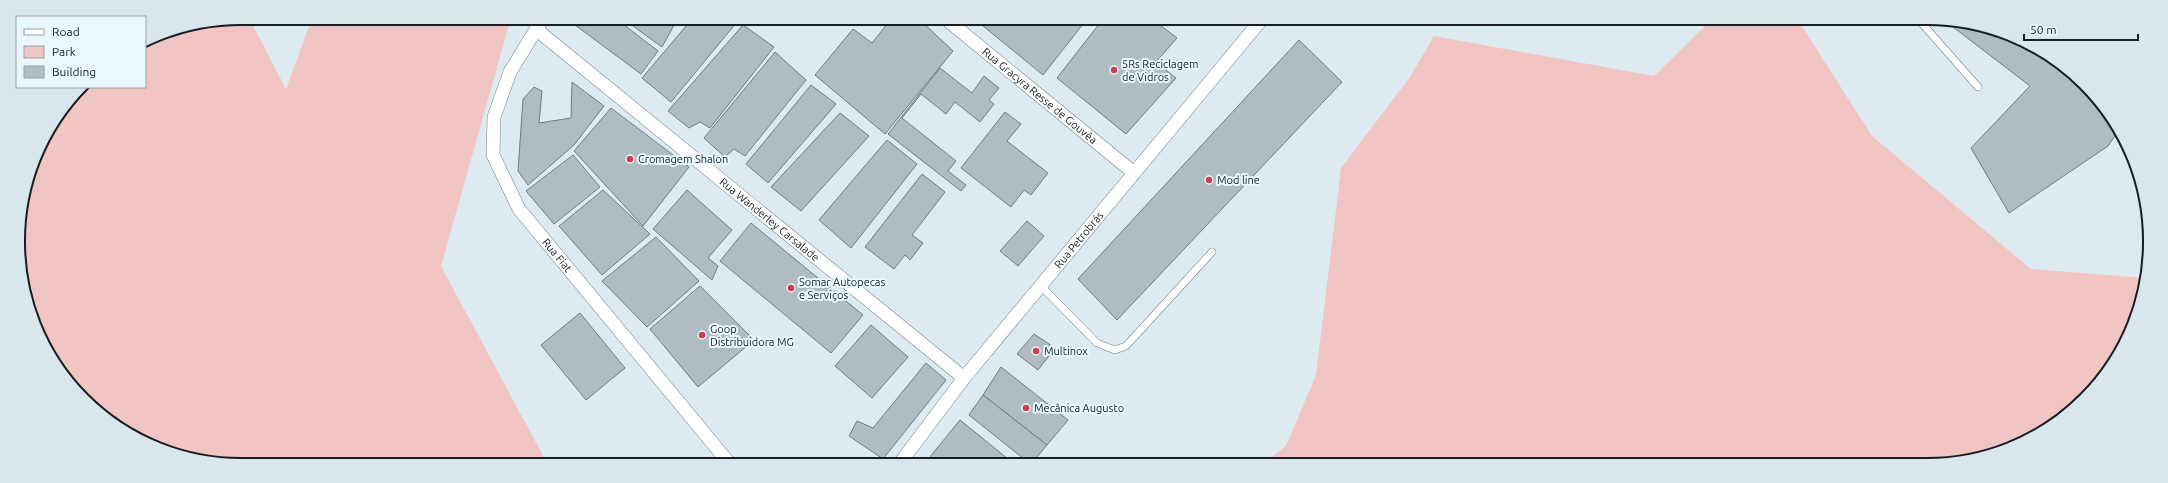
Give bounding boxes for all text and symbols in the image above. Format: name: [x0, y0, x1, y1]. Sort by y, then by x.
legend: [16, 16, 146, 88]
scale bar: [2024, 16, 2138, 42]
text: 50 m: [2030, 23, 2057, 36]
text: Road: [52, 25, 80, 38]
text: Park: [52, 45, 76, 58]
street label: Rua Gracyra Resse de Gouvêa: [980, 45, 1099, 146]
place label: 5Rs Reciclagem de Vidros: [1122, 58, 1199, 83]
text: Building: [52, 65, 96, 78]
marker: 5Rs Reciclagem de Vidros: [1109, 65, 1119, 75]
place label: Cromagem Shalon: [638, 153, 728, 165]
marker: Cromagem Shalon: [625, 154, 635, 164]
place label: Mod line: [1217, 174, 1260, 186]
street label: Rua Wanderley Carsalade: [717, 175, 822, 264]
marker: Mod line: [1204, 175, 1214, 185]
street label: Rua Petrobrás: [1052, 209, 1106, 270]
street label: Rua Fiat: [540, 236, 575, 275]
place label: Somar Autopecas e Serviços: [799, 276, 885, 301]
marker: Somar Autopecas e Serviços: [786, 283, 796, 293]
place label: Goop Distribuidora MG: [710, 323, 794, 348]
marker: Goop Distribuidora MG: [697, 330, 707, 340]
place label: Multinox: [1044, 345, 1088, 357]
marker: Multinox: [1031, 346, 1041, 356]
place label: Mecânica Augusto: [1034, 402, 1124, 414]
marker: Mecânica Augusto: [1021, 403, 1031, 413]

